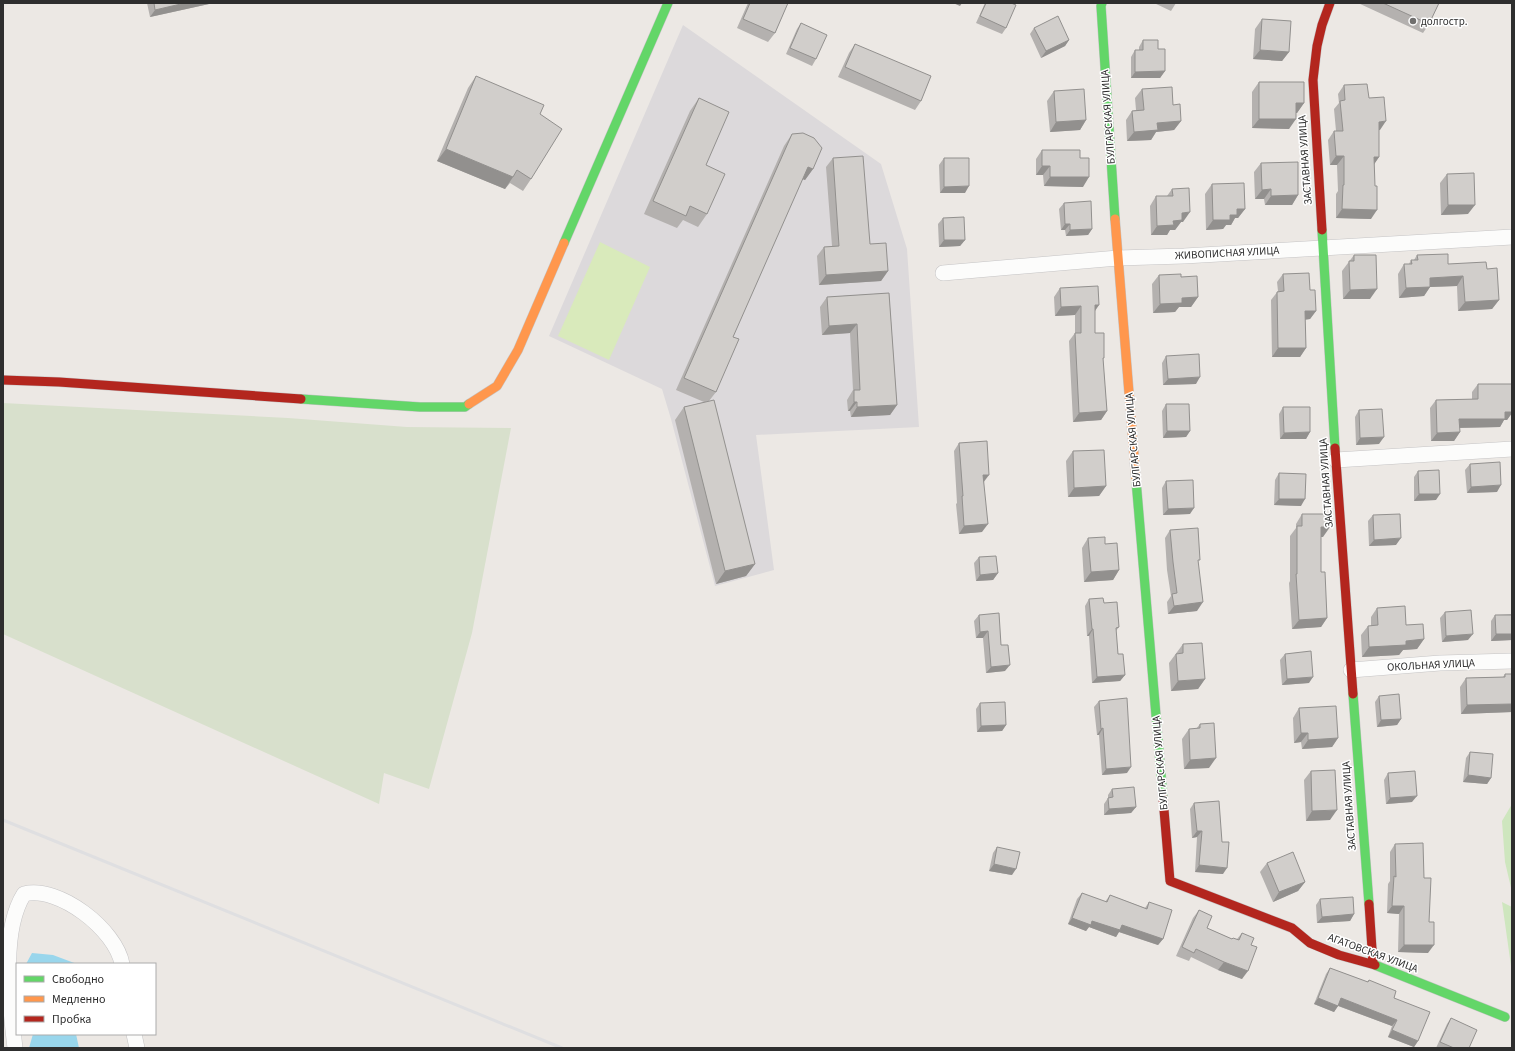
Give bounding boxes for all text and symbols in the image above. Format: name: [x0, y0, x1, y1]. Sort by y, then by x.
place label: долгостр.: [1421, 14, 1468, 29]
marker: долгостр.: [1408, 16, 1418, 26]
street label: БУЛГАРСКАЯ УЛИЦА: [1097, 69, 1119, 165]
street label: ЗАСТАВНАЯ УЛИЦА: [1294, 115, 1316, 205]
street label: ЖИВОПИСНАЯ УЛИЦА: [1174, 243, 1280, 263]
street label: БУЛГАРСКАЯ УЛИЦА: [1121, 392, 1145, 488]
street label: ЗАСТАВНАЯ УЛИЦА: [1315, 438, 1337, 528]
street label: ОКОЛЬНАЯ УЛИЦА: [1387, 655, 1475, 675]
street label: БУЛГАРСКАЯ УЛИЦА: [1148, 715, 1172, 811]
street label: ЗАСТАВНАЯ УЛИЦА: [1338, 761, 1360, 851]
street label: АГАТОВСКАЯ УЛИЦА: [1326, 930, 1420, 976]
legend: [16, 963, 156, 1035]
text: Свободно: [52, 971, 104, 988]
text: Медленно: [52, 991, 106, 1008]
text: Пробка: [52, 1011, 91, 1028]

